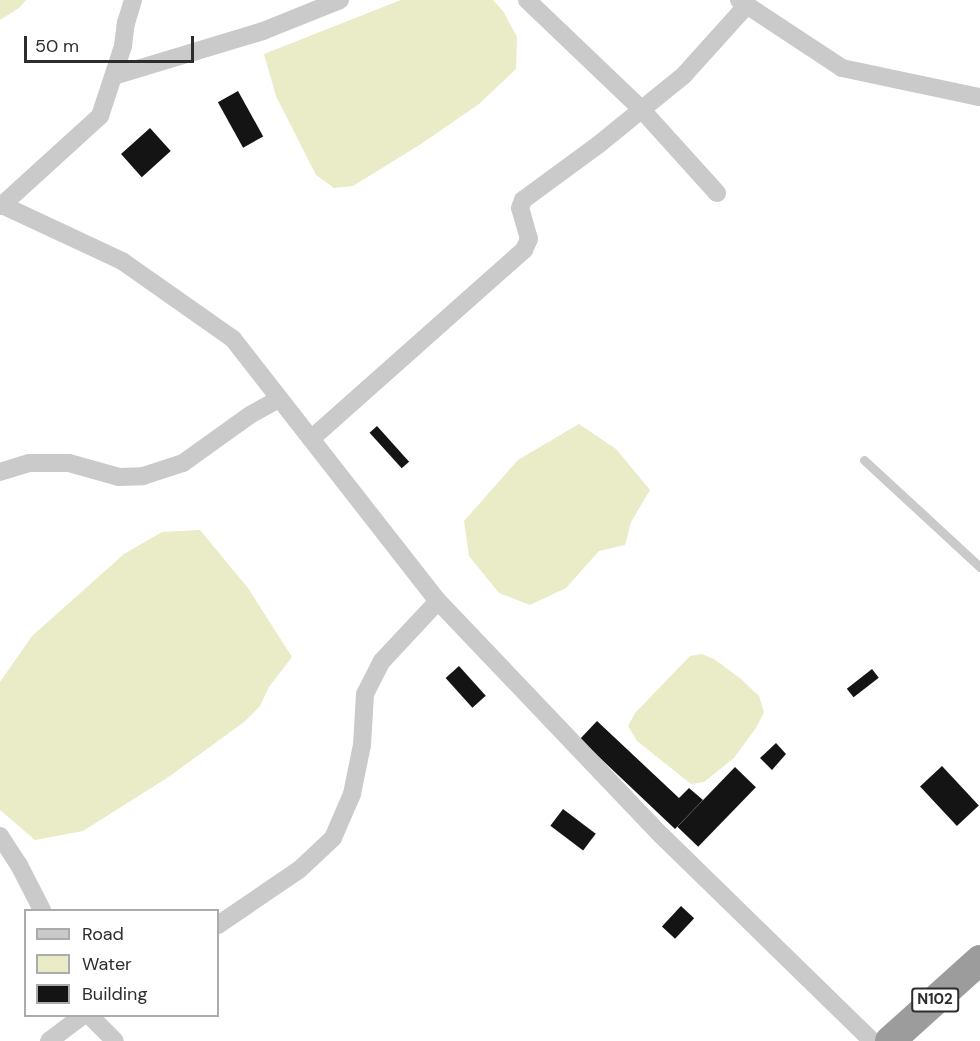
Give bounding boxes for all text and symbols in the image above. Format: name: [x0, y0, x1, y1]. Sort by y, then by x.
scale bar: [27, 24, 196, 62]
text: 50 m: [35, 34, 79, 58]
legend: [24, 909, 219, 1017]
text: Road: [82, 922, 124, 946]
text: Water: [82, 952, 132, 976]
text: Building: [82, 982, 147, 1006]
road number: N102: [911, 988, 959, 1012]

